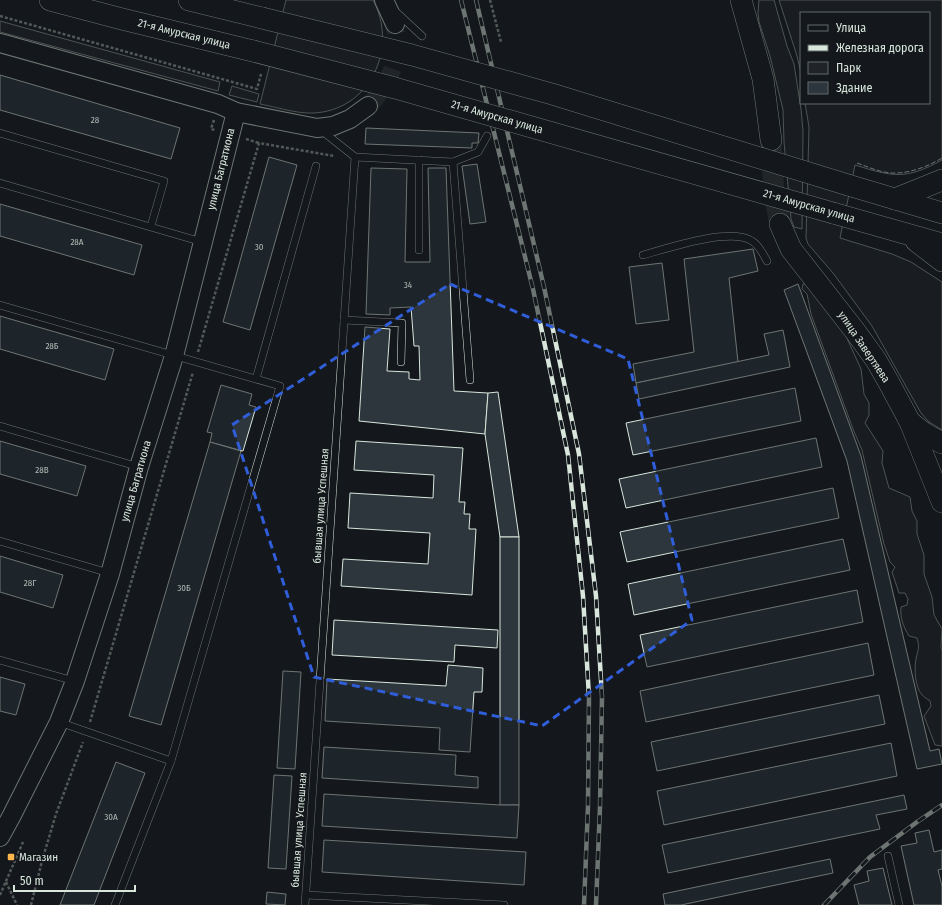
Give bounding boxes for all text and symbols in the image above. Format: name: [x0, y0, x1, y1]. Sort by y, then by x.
legend: [800, 12, 930, 104]
street label: 21-я Амурская улица: [136, 16, 232, 52]
text: Улица: [835, 21, 866, 35]
text: Железная дорога: [836, 41, 924, 55]
text: Парк: [836, 61, 862, 75]
text: Здание: [836, 81, 872, 95]
street label: 21-я Амурская улица: [450, 98, 544, 136]
house number: 28: [91, 115, 100, 125]
street label: улица Багратиона: [205, 127, 237, 211]
street label: 21-я Амурская улица: [762, 187, 856, 225]
house number: 28А: [70, 237, 84, 247]
house number: 30: [255, 242, 264, 252]
house number: 34: [404, 280, 413, 290]
street label: улица Завертяева: [835, 309, 893, 385]
house number: 28Б: [45, 341, 59, 351]
street label: улица Багратиона: [118, 439, 154, 523]
street label: бывшая улица Успешная: [310, 448, 332, 564]
house number: 28В: [35, 465, 49, 475]
house number: 28Г: [24, 578, 37, 588]
house number: 30Б: [177, 583, 191, 593]
street label: бывшая улица Успешная: [288, 772, 310, 888]
house number: 30А: [104, 812, 118, 822]
place label: Магазин: [19, 851, 58, 864]
marker: Магазин: [6, 852, 16, 862]
scale bar: [14, 867, 135, 893]
text: 50 m: [20, 874, 44, 888]

